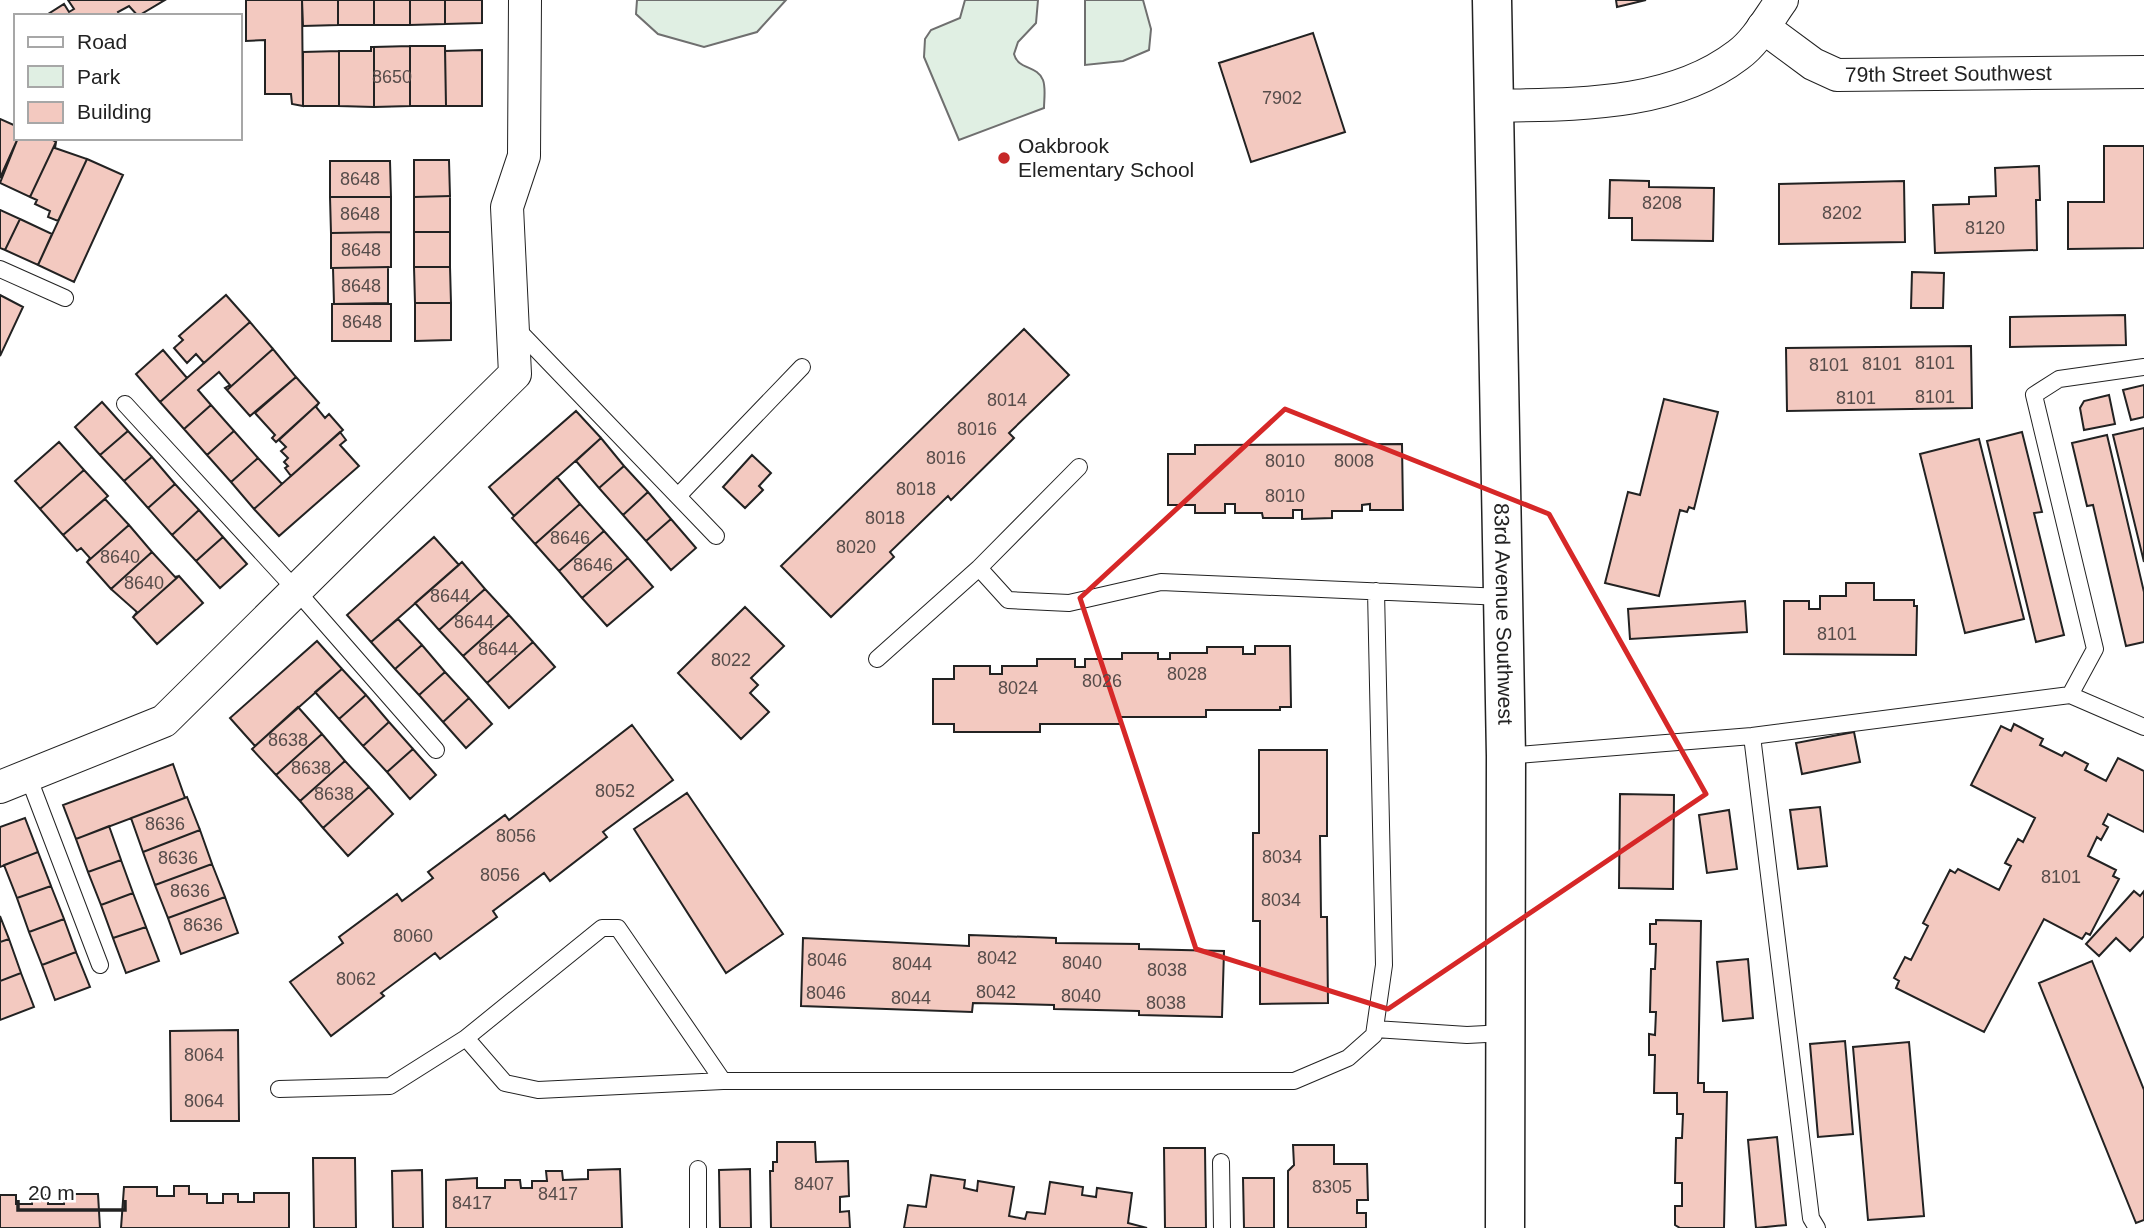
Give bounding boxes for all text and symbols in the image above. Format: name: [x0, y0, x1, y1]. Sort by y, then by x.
legend: [14, 14, 242, 140]
text: Road: [77, 30, 127, 53]
street label: 79th Street Southwest: [1845, 61, 2052, 86]
text: Park: [77, 65, 121, 88]
house number: 8650: [372, 67, 412, 87]
house number: 7902: [1262, 88, 1302, 108]
text: Building: [77, 100, 152, 123]
place label: Oakbrook Elementary School: [1018, 134, 1194, 181]
marker: Oakbrook Elementary School: [996, 150, 1012, 166]
house number: 8648: [340, 169, 380, 189]
house number: 8208: [1642, 193, 1682, 213]
house number: 8202: [1822, 203, 1862, 223]
house number: 8648: [340, 204, 380, 224]
house number: 8120: [1965, 218, 2005, 238]
house number: 8648: [341, 240, 381, 260]
house number: 8648: [341, 276, 381, 296]
house number: 8648: [342, 312, 382, 332]
house number: 8101: [1915, 353, 1955, 373]
house number: 8101: [1862, 354, 1902, 374]
house number: 8101: [1809, 355, 1849, 375]
house number: 8101: [1915, 387, 1955, 407]
house number: 8101: [1836, 388, 1876, 408]
house number: 8014: [987, 390, 1027, 410]
house number: 8016: [957, 419, 997, 439]
house number: 8016: [926, 448, 966, 468]
house number: 8010: [1265, 451, 1305, 471]
house number: 8008: [1334, 451, 1374, 471]
house number: 8018: [896, 479, 936, 499]
house number: 8010: [1265, 486, 1305, 506]
street label: 83rd Avenue Southwest: [1490, 503, 1517, 725]
house number: 8018: [865, 508, 905, 528]
house number: 8646: [550, 528, 590, 548]
house number: 8020: [836, 537, 876, 557]
house number: 8640: [100, 547, 140, 567]
house number: 8646: [573, 555, 613, 575]
house number: 8640: [124, 573, 164, 593]
house number: 8644: [430, 586, 470, 606]
house number: 8644: [454, 612, 494, 632]
house number: 8101: [1817, 624, 1857, 644]
house number: 8644: [478, 639, 518, 659]
house number: 8022: [711, 650, 751, 670]
house number: 8028: [1167, 664, 1207, 684]
house number: 8026: [1082, 671, 1122, 691]
house number: 8024: [998, 678, 1038, 698]
house number: 8638: [268, 730, 308, 750]
house number: 8638: [291, 758, 331, 778]
house number: 8052: [595, 781, 635, 801]
house number: 8638: [314, 784, 354, 804]
house number: 8636: [145, 814, 185, 834]
house number: 8056: [496, 826, 536, 846]
house number: 8034: [1262, 847, 1302, 867]
house number: 8636: [158, 848, 198, 868]
house number: 8056: [480, 865, 520, 885]
house number: 8101: [2041, 867, 2081, 887]
house number: 8636: [170, 881, 210, 901]
house number: 8034: [1261, 890, 1301, 910]
house number: 8636: [183, 915, 223, 935]
house number: 8060: [393, 926, 433, 946]
house number: 8042: [977, 948, 1017, 968]
house number: 8046: [807, 950, 847, 970]
house number: 8040: [1062, 953, 1102, 973]
house number: 8044: [892, 954, 932, 974]
house number: 8038: [1147, 960, 1187, 980]
house number: 8062: [336, 969, 376, 989]
house number: 8042: [976, 982, 1016, 1002]
house number: 8046: [806, 983, 846, 1003]
house number: 8040: [1061, 986, 1101, 1006]
house number: 8044: [891, 988, 931, 1008]
house number: 8038: [1146, 993, 1186, 1013]
house number: 8064: [184, 1045, 224, 1065]
house number: 8064: [184, 1091, 224, 1111]
scale bar: [18, 1168, 124, 1212]
house number: 8407: [794, 1174, 834, 1194]
house number: 8305: [1312, 1177, 1352, 1197]
text: 20 m: [28, 1181, 75, 1204]
house number: 8417: [538, 1184, 578, 1204]
house number: 8417: [452, 1193, 492, 1213]

